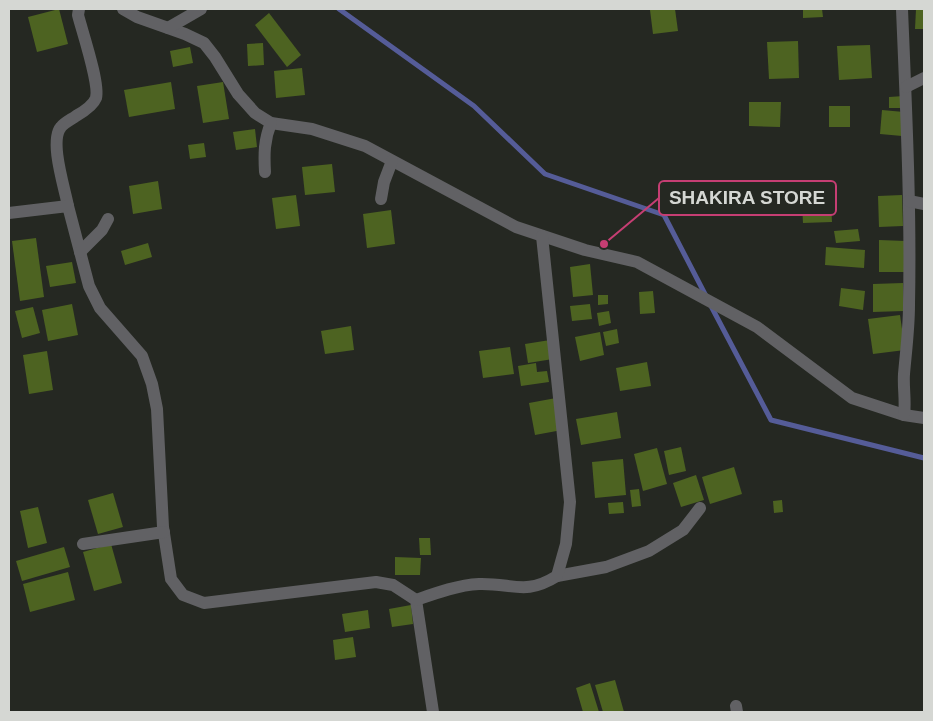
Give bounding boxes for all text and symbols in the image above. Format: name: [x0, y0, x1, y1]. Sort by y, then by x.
callout: SHAKIRA STORE: [659, 181, 836, 215]
text: SHAKIRA STORE: [669, 187, 825, 208]

